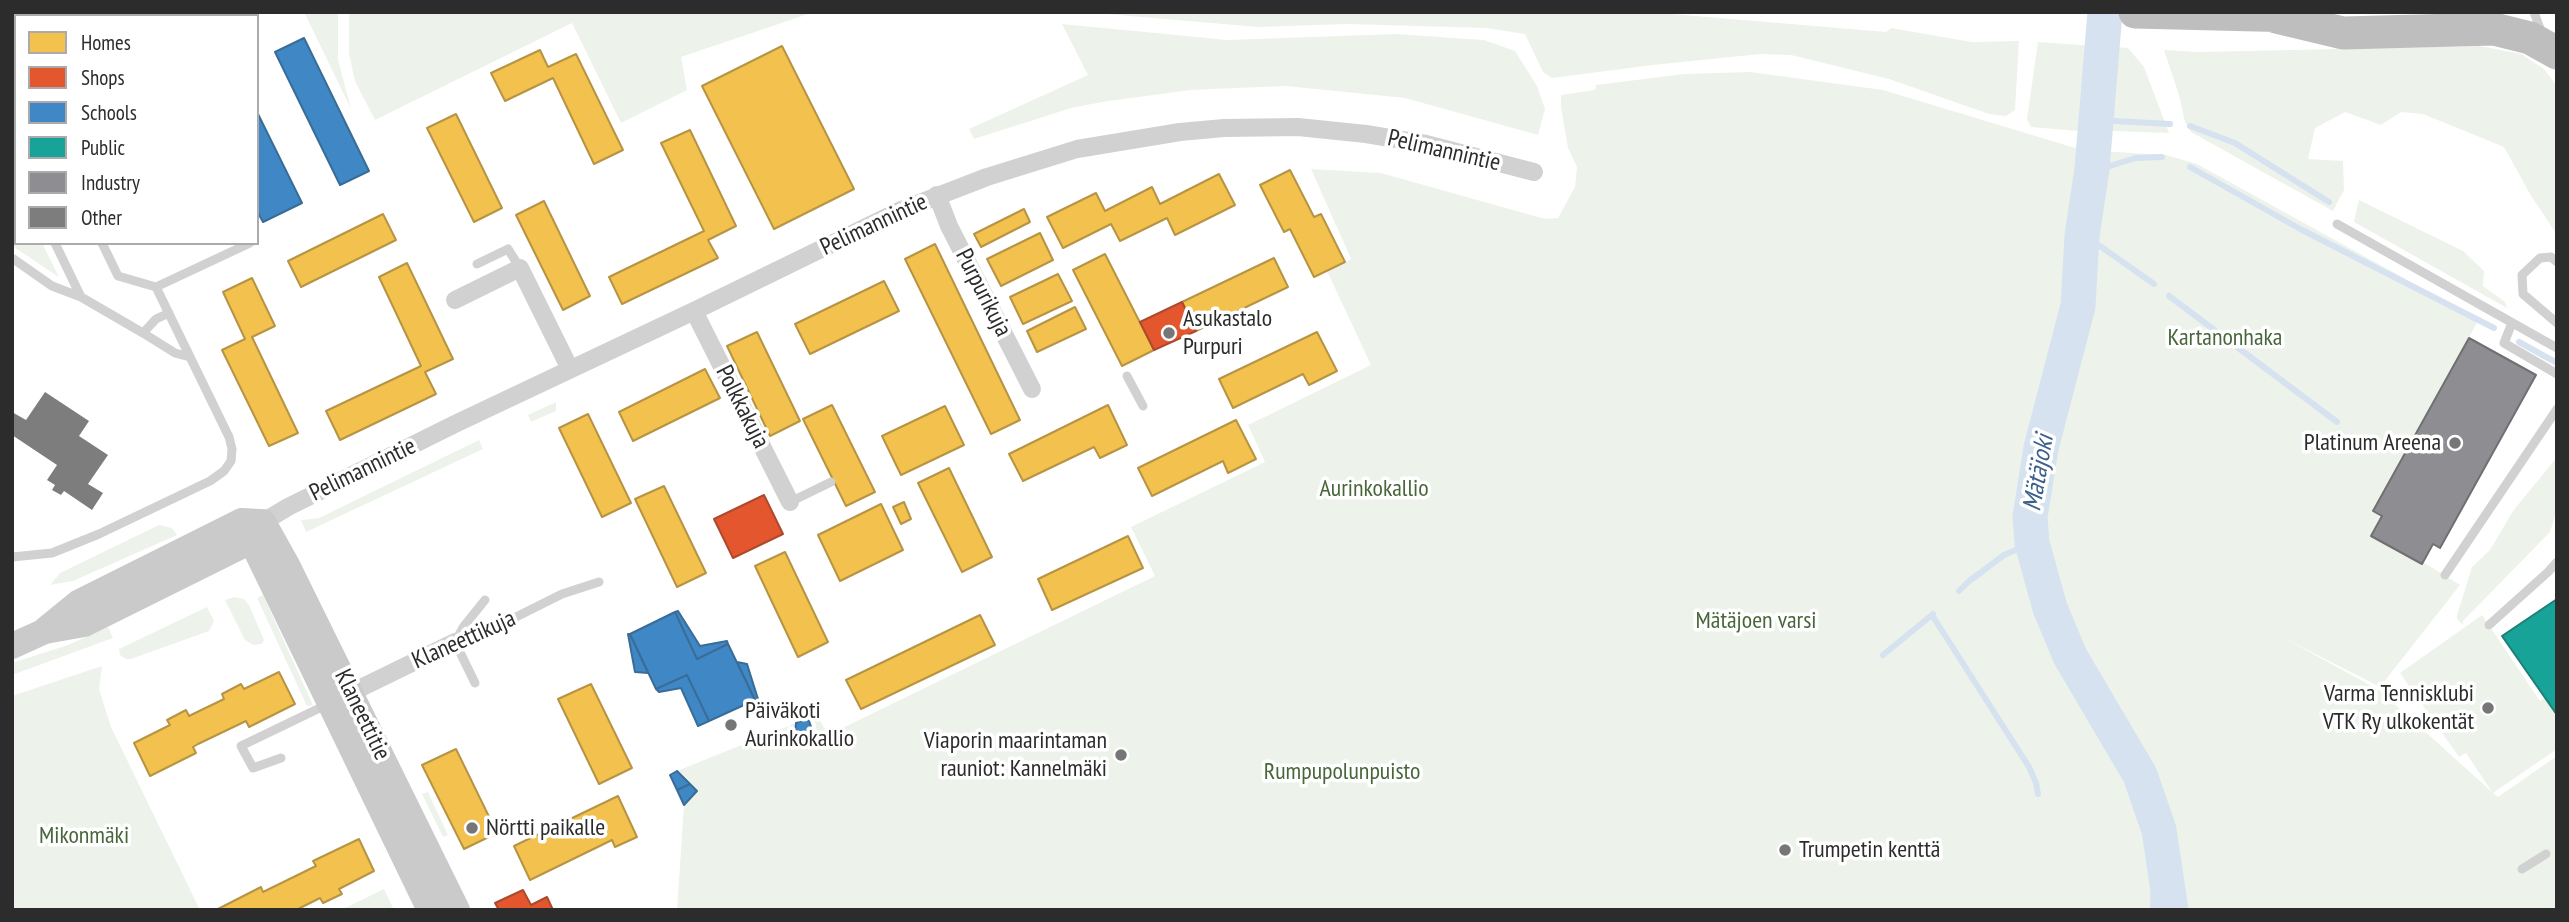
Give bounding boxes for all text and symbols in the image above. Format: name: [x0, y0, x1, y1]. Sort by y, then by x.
legend: [14, 14, 259, 245]
text: Homes: [81, 29, 131, 56]
text: Shops: [81, 64, 125, 91]
text: Schools: [81, 99, 137, 126]
street label: Pelimannintie: [1385, 124, 1503, 178]
text: Public: [81, 134, 125, 161]
text: Industry: [81, 169, 140, 196]
street label: Pelimannintie: [816, 188, 932, 262]
text: Other: [81, 204, 122, 231]
street label: Purpurikuja: [949, 244, 1017, 342]
place label: Asukastalo Purpuri: [1183, 305, 1272, 361]
park label: Kartanonhaka: [2168, 324, 2282, 352]
marker: Asukastalo Purpuri: [1161, 325, 1177, 341]
street label: Polkkakuja: [709, 361, 775, 453]
place label: Platinum Areena: [2304, 429, 2441, 457]
street label: Pelimannintie: [305, 432, 421, 508]
water label: Mätäjoki: [2017, 432, 2061, 514]
marker: Platinum Areena: [2447, 435, 2463, 451]
park label: Aurinkokallio: [1319, 475, 1429, 503]
street label: Klaneettikuja: [408, 604, 520, 676]
park label: Mätäjoen varsi: [1696, 607, 1816, 635]
street label: Klaneettitie: [328, 665, 396, 765]
place label: Varma Tennisklubi VTK Ry ulkokentät: [2323, 680, 2474, 736]
place label: Päiväkoti Aurinkokallio: [745, 697, 854, 753]
marker: Varma Tennisklubi VTK Ry ulkokentät: [2480, 700, 2496, 716]
marker: Päiväkoti Aurinkokallio: [723, 717, 739, 733]
place label: Viaporin maarintaman rauniot: Kannelmäki: [924, 727, 1107, 783]
marker: Viaporin maarintaman rauniot: Kannelmäki: [1113, 747, 1129, 763]
park label: Rumpupolunpuisto: [1264, 758, 1420, 786]
place label: Nörtti paikalle: [486, 814, 605, 842]
marker: Nörtti paikalle: [464, 820, 480, 836]
park label: Mikonmäki: [39, 822, 129, 850]
place label: Trumpetin kenttä: [1799, 836, 1940, 864]
marker: Trumpetin kenttä: [1777, 842, 1793, 858]

